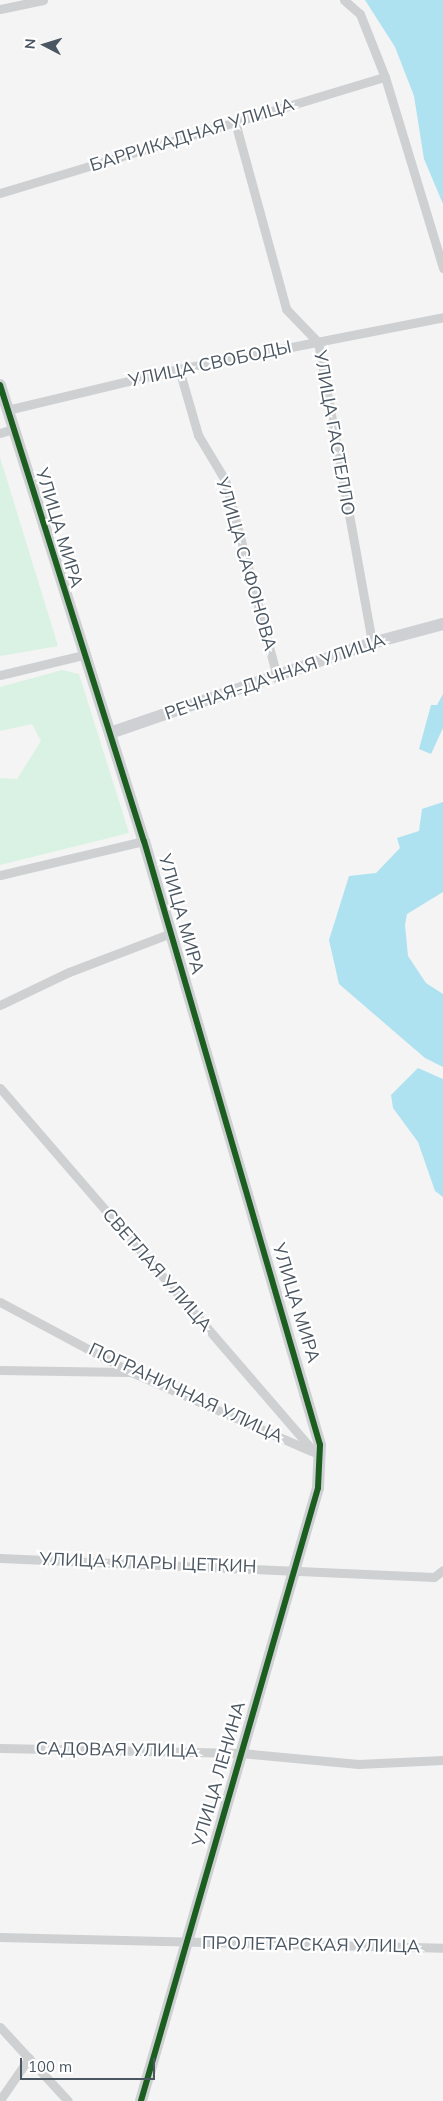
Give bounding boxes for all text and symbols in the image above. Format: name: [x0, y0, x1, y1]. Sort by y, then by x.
north arrow: [20, 20, 70, 70]
text: N: [21, 38, 39, 50]
street label: БАРРИКАДНАЯ УЛИЦА: [87, 94, 297, 176]
street label: УЛИЦА СВОБОДЫ: [127, 336, 293, 392]
street label: УЛИЦА ГАСТЕЛЛО: [309, 349, 359, 517]
street label: УЛИЦА МИРА: [31, 466, 87, 590]
street label: УЛИЦА САФОНОВА: [211, 475, 281, 653]
street label: РЕЧНАЯ-ДАЧНАЯ УЛИЦА: [162, 629, 388, 725]
street label: УЛИЦА МИРА: [154, 851, 208, 977]
street label: СВЕТЛАЯ УЛИЦА: [98, 1204, 216, 1336]
street label: УЛИЦА МИРА: [268, 1241, 324, 1365]
street label: ПОГРАНИЧНАЯ УЛИЦА: [85, 1338, 287, 1448]
street label: УЛИЦА КЛАРЫ ЦЕТКИН: [39, 1548, 257, 1578]
street label: УЛИЦА ЛЕНИНА: [188, 1699, 250, 1849]
street label: САДОВАЯ УЛИЦА: [35, 1738, 199, 1762]
street label: ПРОЛЕТАРСКАЯ УЛИЦА: [202, 1932, 420, 1958]
scale bar: [22, 2048, 158, 2080]
text: 100 m: [28, 2057, 72, 2076]

